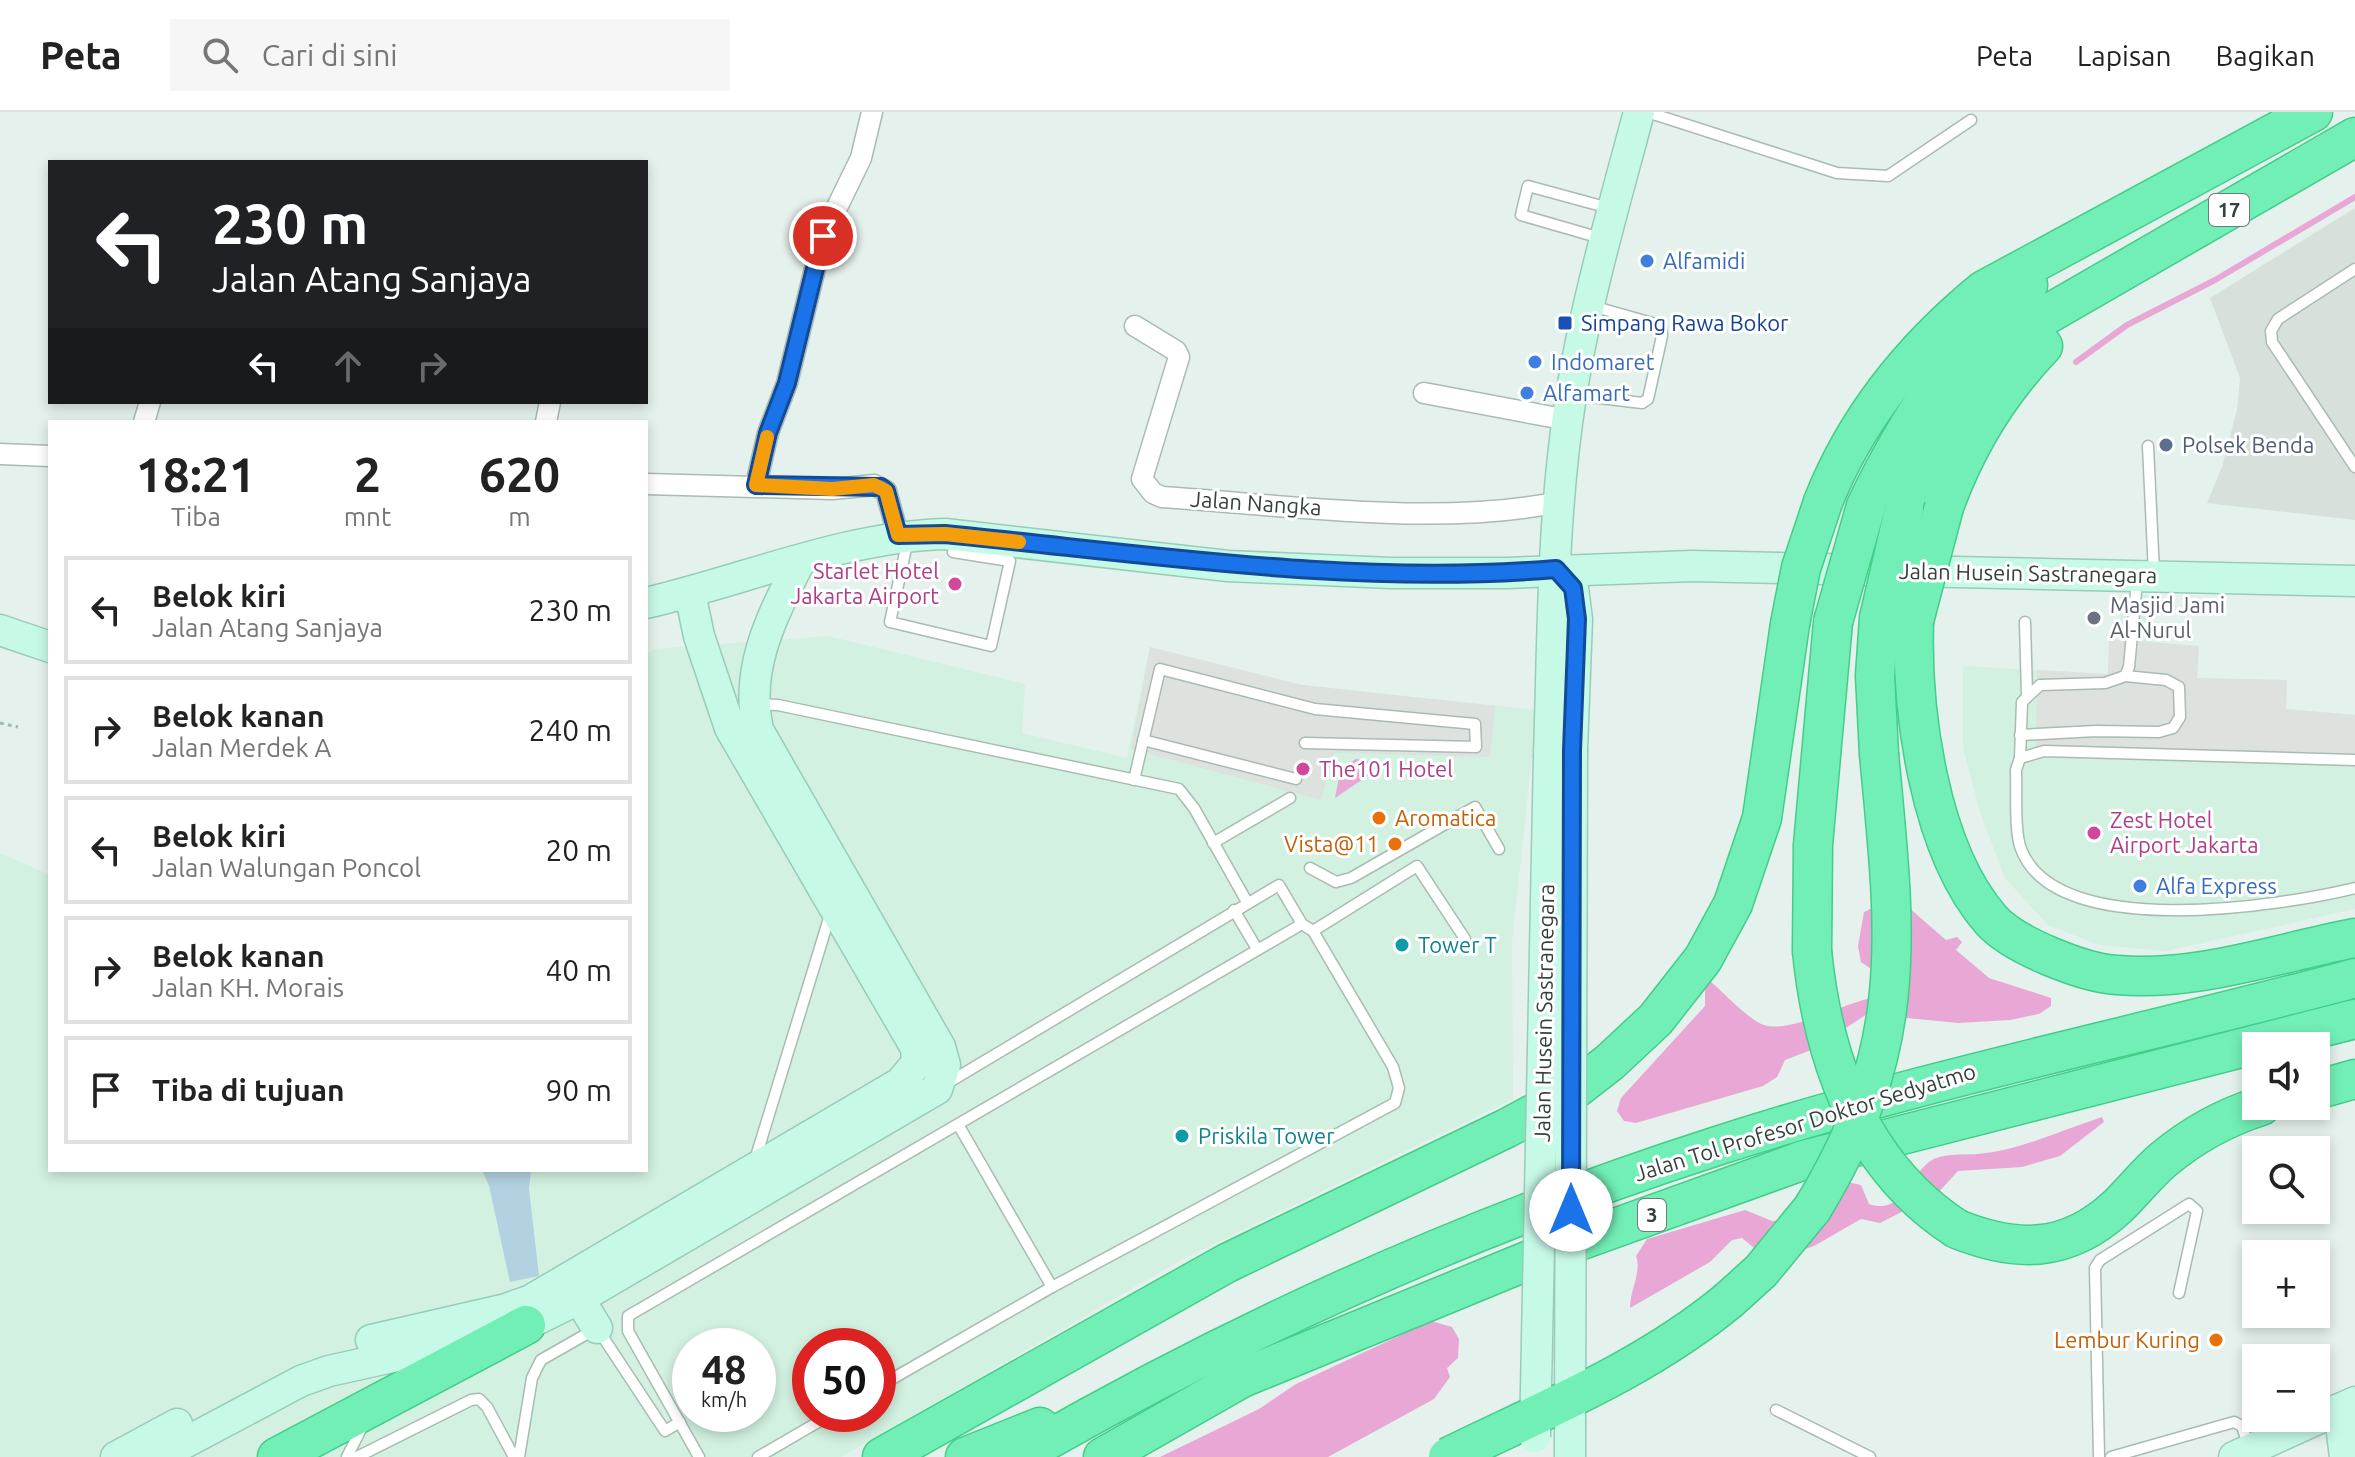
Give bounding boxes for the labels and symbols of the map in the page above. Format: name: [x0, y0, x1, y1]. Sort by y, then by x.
road number: 17: [2209, 194, 2249, 226]
pin: [789, 202, 857, 270]
place label: Alfamidi: [1663, 248, 1745, 273]
marker: Alfamidi: [1638, 252, 1656, 270]
place label: Simpang Rawa Bokor: [1581, 310, 1789, 335]
marker: Simpang Rawa Bokor: [1556, 314, 1574, 332]
place label: Indomaret: [1551, 349, 1655, 374]
marker: Indomaret: [1526, 353, 1544, 371]
place label: Alfamart: [1543, 380, 1630, 405]
marker: Alfamart: [1518, 384, 1536, 402]
place label: Polsek Benda: [2182, 432, 2314, 457]
marker: Polsek Benda: [2157, 436, 2175, 454]
street label: Jalan Nangka: [1190, 485, 1322, 520]
place label: Starlet Hotel Jakarta Airport: [790, 558, 939, 608]
street label: Jalan Husein Sastranegara: [1899, 558, 2157, 587]
marker: Starlet Hotel Jakarta Airport: [946, 575, 964, 593]
place label: Masjid Jami Al-Nurul: [2110, 592, 2225, 642]
marker: Masjid Jami Al-Nurul: [2085, 609, 2103, 627]
place label: The101 Hotel: [1319, 756, 1453, 781]
marker: The101 Hotel: [1294, 760, 1312, 778]
place label: Aromatica: [1395, 805, 1496, 830]
place label: Zest Hotel Airport Jakarta: [2110, 807, 2259, 857]
marker: Aromatica: [1370, 809, 1388, 827]
marker: Zest Hotel Airport Jakarta: [2085, 824, 2103, 842]
place label: Vista@11: [1284, 831, 1379, 856]
marker: Vista@11: [1386, 835, 1404, 853]
place label: Alfa Express: [2156, 873, 2277, 898]
marker: Alfa Express: [2131, 877, 2149, 895]
street label: Jalan Husein Sastranegara: [1529, 884, 1558, 1142]
place label: Tower T: [1418, 932, 1497, 957]
marker: Tower T: [1393, 936, 1411, 954]
street label: Jalan Tol Profesor Doktor Sedyatmo: [1631, 1058, 1979, 1185]
place label: Priskila Tower: [1198, 1123, 1335, 1148]
marker: Priskila Tower: [1173, 1127, 1191, 1145]
position arrow: [1529, 1168, 1613, 1252]
road number: 3: [1638, 1199, 1666, 1231]
place label: Lembur Kuring: [2054, 1327, 2200, 1352]
speed limit sign: 50: [792, 1328, 896, 1432]
marker: Lembur Kuring: [2207, 1331, 2225, 1349]

